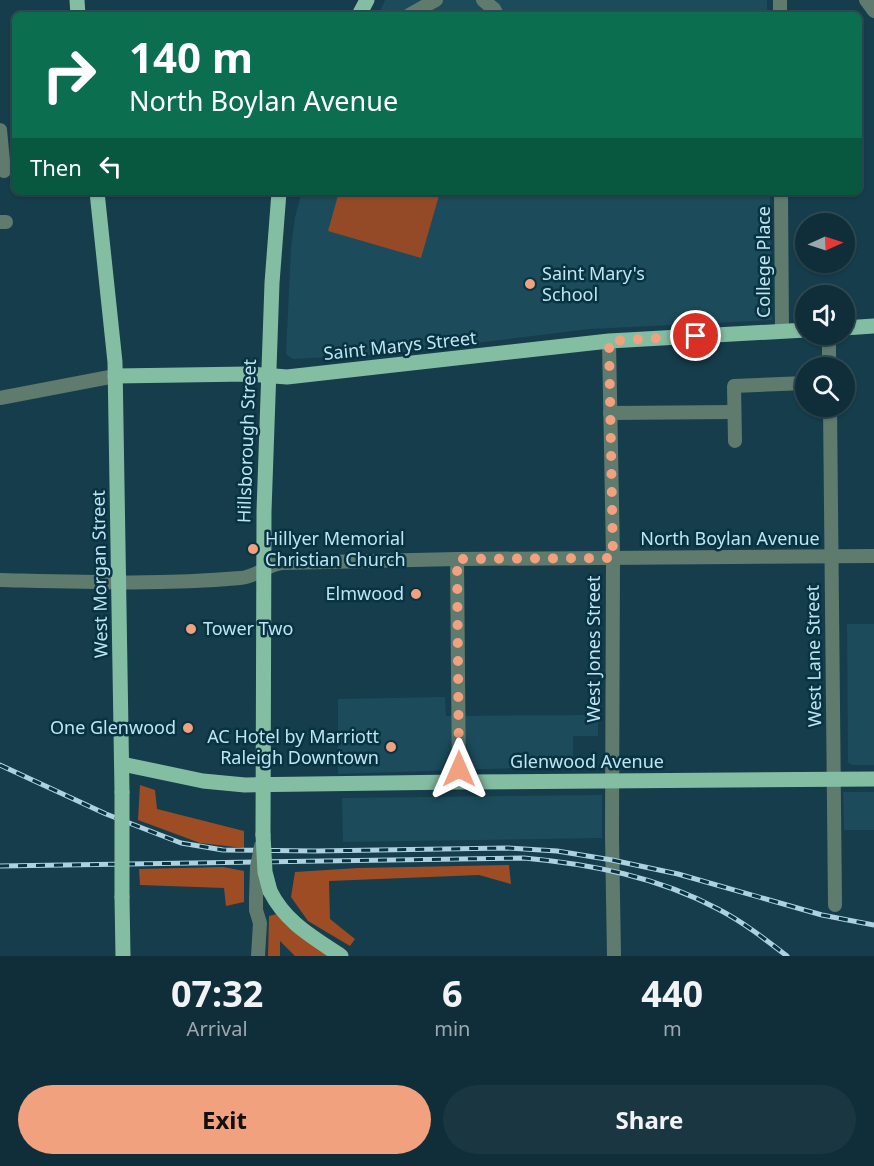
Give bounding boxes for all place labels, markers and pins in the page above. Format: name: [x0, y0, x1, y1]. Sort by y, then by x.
place label: Saint Mary's School: [542, 261, 645, 306]
marker: Saint Mary's School: [523, 277, 537, 291]
pin: [670, 310, 721, 361]
place label: Hillyer Memorial Christian Church: [265, 526, 406, 571]
marker: Hillyer Memorial Christian Church: [246, 542, 260, 556]
place label: Elmwood: [326, 581, 404, 605]
marker: Elmwood: [409, 587, 423, 601]
place label: Tower Two: [203, 616, 293, 640]
marker: Tower Two: [184, 622, 198, 636]
place label: One Glenwood: [50, 715, 176, 739]
marker: One Glenwood: [181, 721, 195, 735]
place label: AC Hotel by Marriott Raleigh Downtown: [207, 724, 379, 769]
marker: AC Hotel by Marriott Raleigh Downtown: [384, 740, 398, 754]

